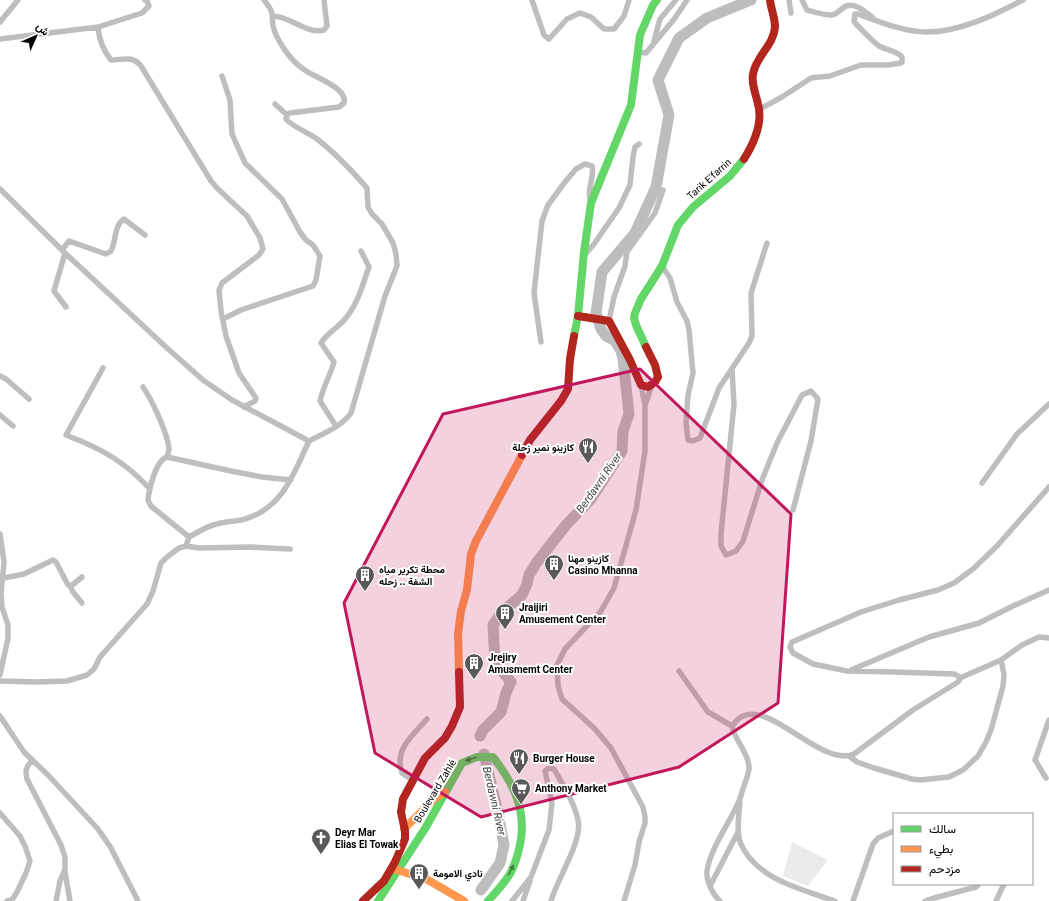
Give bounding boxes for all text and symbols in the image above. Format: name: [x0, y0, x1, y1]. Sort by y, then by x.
north arrow: [16, 16, 56, 56]
text: ش: [33, 20, 52, 39]
street label: Tarik E'farrin: [685, 156, 733, 202]
restaurant icon: كازينو نمير زحلة: [577, 436, 599, 464]
place label: كازينو نمير زحلة: [512, 442, 574, 454]
water label: Berdawni River: [573, 450, 625, 516]
building icon: كازينو مهنا Casino Mhanna: [543, 553, 565, 581]
place label: كازينو مهنا Casino Mhanna: [568, 553, 638, 576]
building icon: محطة تكرير مياه الشفة .. زحله: [354, 564, 376, 592]
place label: محطة تكرير مياه الشفة .. زحله: [379, 564, 446, 588]
building icon: Jraijiri Amusement Center: [494, 602, 516, 630]
place label: Jraijiri Amusement Center: [519, 602, 606, 625]
building icon: Jrejiry Amusmemt Center: [463, 652, 485, 680]
place label: Jrejiry Amusmemt Center: [488, 652, 573, 675]
restaurant icon: Burger House: [508, 747, 530, 775]
place label: Burger House: [533, 753, 595, 764]
one-way arrow: [465, 756, 477, 762]
street label: Boulevard Zahlé: [412, 758, 458, 824]
water label: Berdawni River: [480, 765, 508, 837]
supermarket icon: Anthony Market: [510, 777, 532, 805]
place label: Anthony Market: [535, 783, 607, 794]
legend: [893, 813, 1033, 885]
text: سالك: [929, 822, 956, 836]
church icon: Deyr Mar Elias El Towak: [310, 827, 332, 855]
place label: Deyr Mar Elias El Towak: [335, 827, 399, 850]
text: بطيء: [929, 842, 953, 859]
building icon: نادي الامومة: [408, 862, 430, 890]
text: مزدحم: [929, 862, 960, 877]
one-way arrow: [508, 864, 514, 876]
place label: نادي الامومة: [433, 868, 483, 882]

